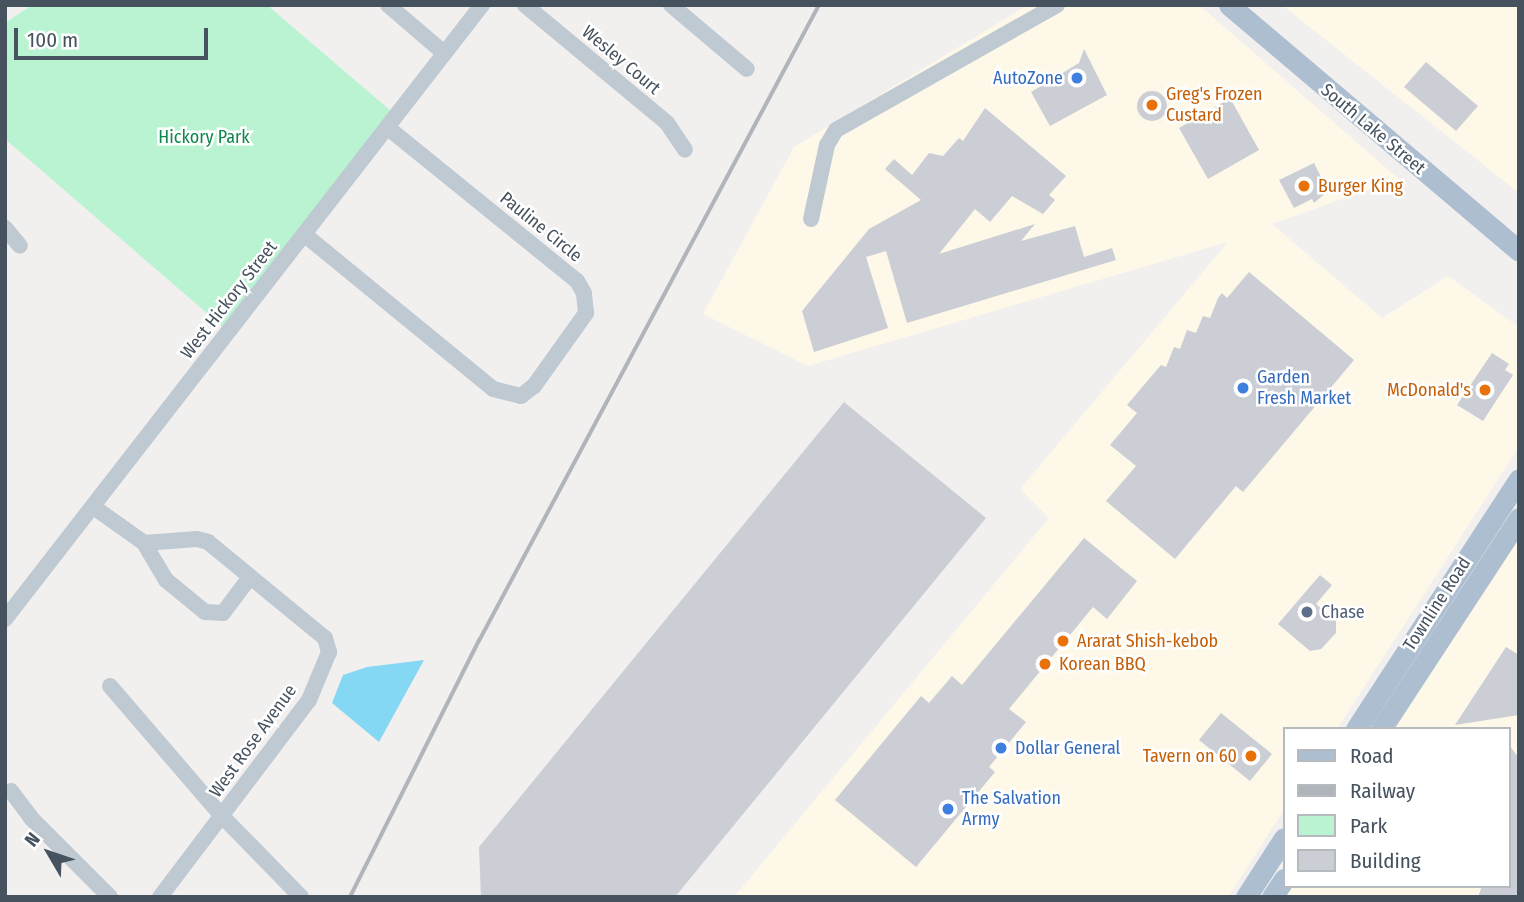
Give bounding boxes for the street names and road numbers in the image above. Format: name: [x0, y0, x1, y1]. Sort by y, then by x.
street label: Wesley Court: [577, 21, 665, 99]
street label: South Lake Street: [1316, 79, 1430, 179]
street label: Pauline Circle: [496, 187, 586, 267]
street label: West Hickory Street: [176, 237, 282, 363]
street label: Townline Road: [1399, 553, 1475, 655]
street label: West Rose Avenue: [205, 680, 301, 802]

